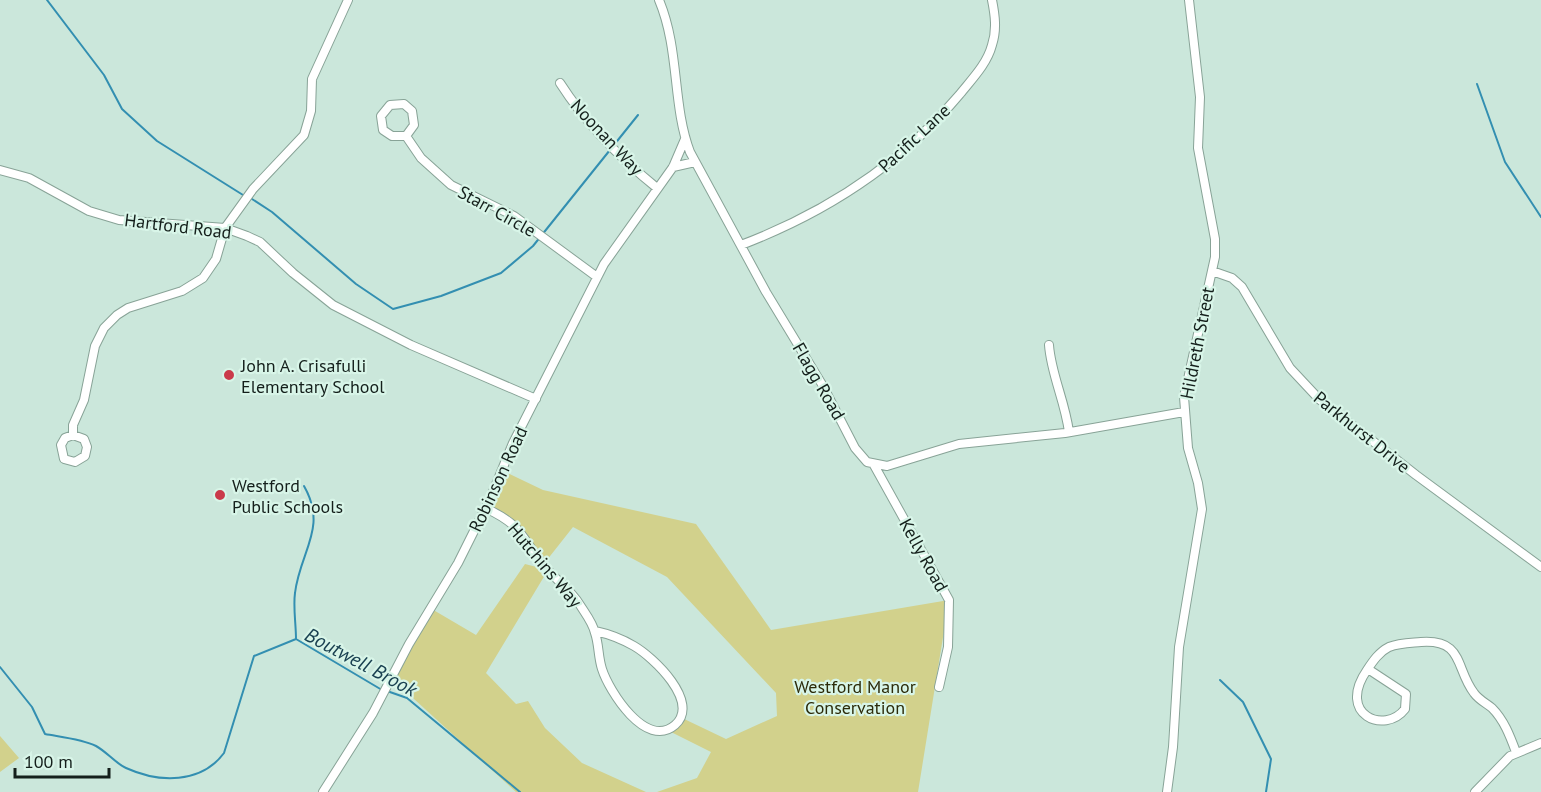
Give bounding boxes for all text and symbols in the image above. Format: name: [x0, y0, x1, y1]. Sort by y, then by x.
street label: Noonan Way: [566, 94, 649, 180]
street label: Pacific Lane: [873, 99, 955, 177]
street label: Starr Circle: [454, 180, 540, 242]
street label: Hartford Road: [123, 208, 233, 244]
street label: Hildreth Street: [1175, 285, 1219, 401]
street label: Flagg Road: [788, 338, 850, 424]
place label: John A. Crisafulli Elementary School: [240, 354, 385, 398]
marker: John A. Crisafulli Elementary School: [222, 368, 236, 382]
street label: Parkhurst Drive: [1309, 386, 1415, 478]
street label: Robinson Road: [464, 423, 532, 535]
place label: Westford Public Schools: [232, 474, 343, 518]
marker: Westford Public Schools: [213, 488, 227, 502]
street label: Kelly Road: [894, 514, 954, 596]
street label: Hutchins Way: [503, 518, 588, 613]
water label: Boutwell Brook: [301, 622, 422, 703]
park label: Westford Manor Conservation: [794, 675, 916, 719]
scale bar: [15, 741, 110, 779]
text: 100 m: [24, 750, 73, 773]

